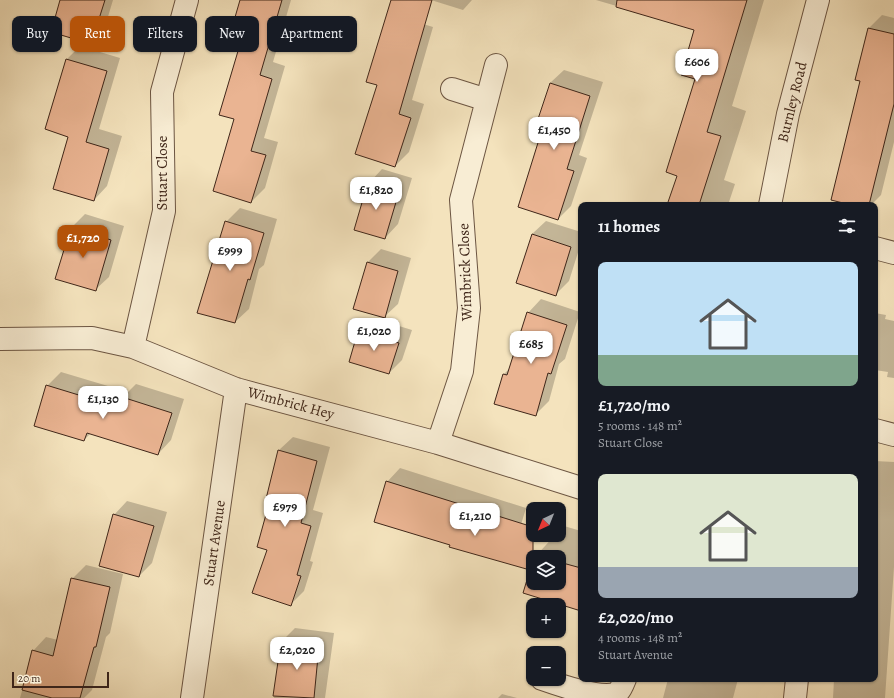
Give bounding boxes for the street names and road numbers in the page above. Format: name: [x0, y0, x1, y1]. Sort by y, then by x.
street label: Burnley Road: [772, 59, 812, 144]
street label: Stuart Close: [152, 135, 172, 210]
street label: Wimbrick Close: [453, 223, 477, 322]
street label: Wimbrick Hey: [245, 382, 337, 424]
street label: Stuart Avenue: [198, 499, 230, 587]

